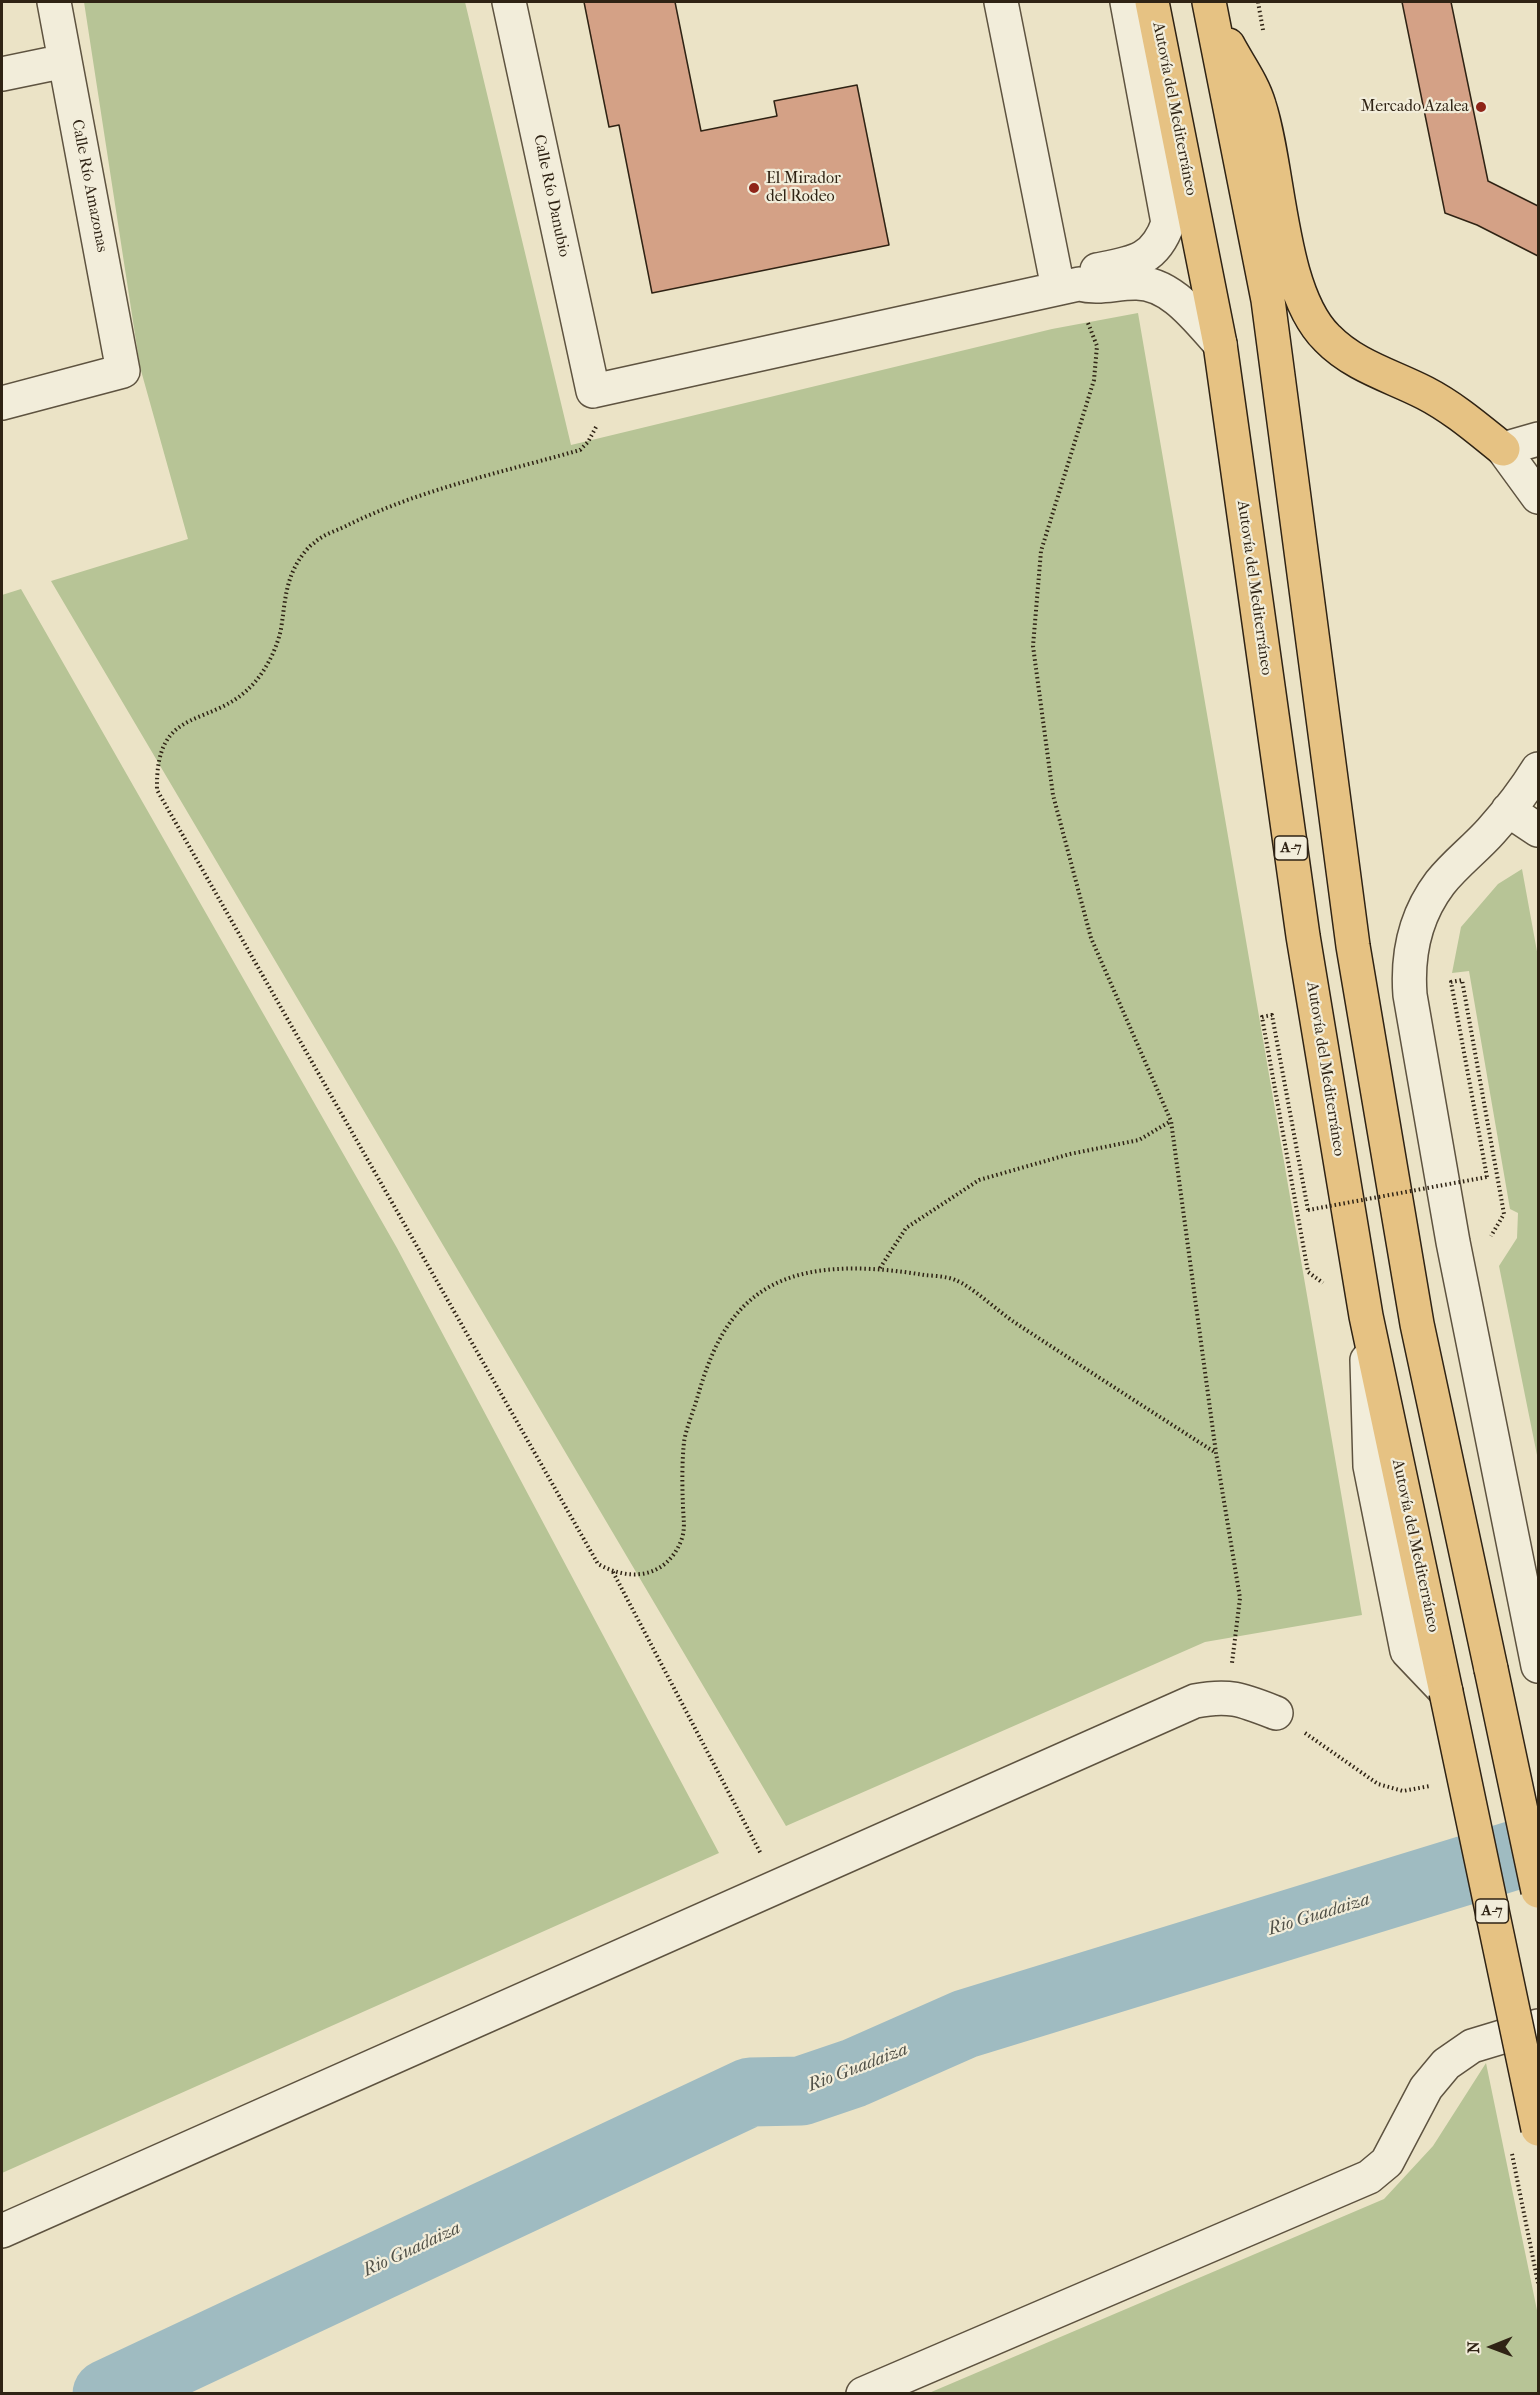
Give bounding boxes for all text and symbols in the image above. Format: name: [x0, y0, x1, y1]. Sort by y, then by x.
street label: Autovía del Mediterráneo: [1148, 21, 1200, 197]
place label: Mercado Azalea: [1361, 97, 1469, 117]
marker: Mercado Azalea: [1474, 100, 1488, 114]
street label: Calle Río Amazonas: [67, 118, 111, 254]
street label: Calle Río Danubio: [529, 133, 573, 259]
place label: El Mirador del Rodeo: [766, 169, 841, 207]
marker: El Mirador del Rodeo: [747, 181, 761, 195]
street label: Autovía del Mediterráneo: [1232, 499, 1276, 677]
road number: A-7: [1274, 836, 1308, 860]
street label: Autovía del Mediterráneo: [1302, 980, 1348, 1158]
street label: Autovía del Mediterráneo: [1387, 1458, 1443, 1634]
water label: Rio Guadaiza: [1266, 1889, 1372, 1941]
road number: A-7: [1476, 1899, 1508, 1923]
water label: Rio Guadaiza: [805, 2039, 911, 2097]
water label: Rio Guadaiza: [360, 2218, 464, 2282]
north arrow: [1462, 2317, 1522, 2377]
text: N: [1464, 2341, 1483, 2354]

